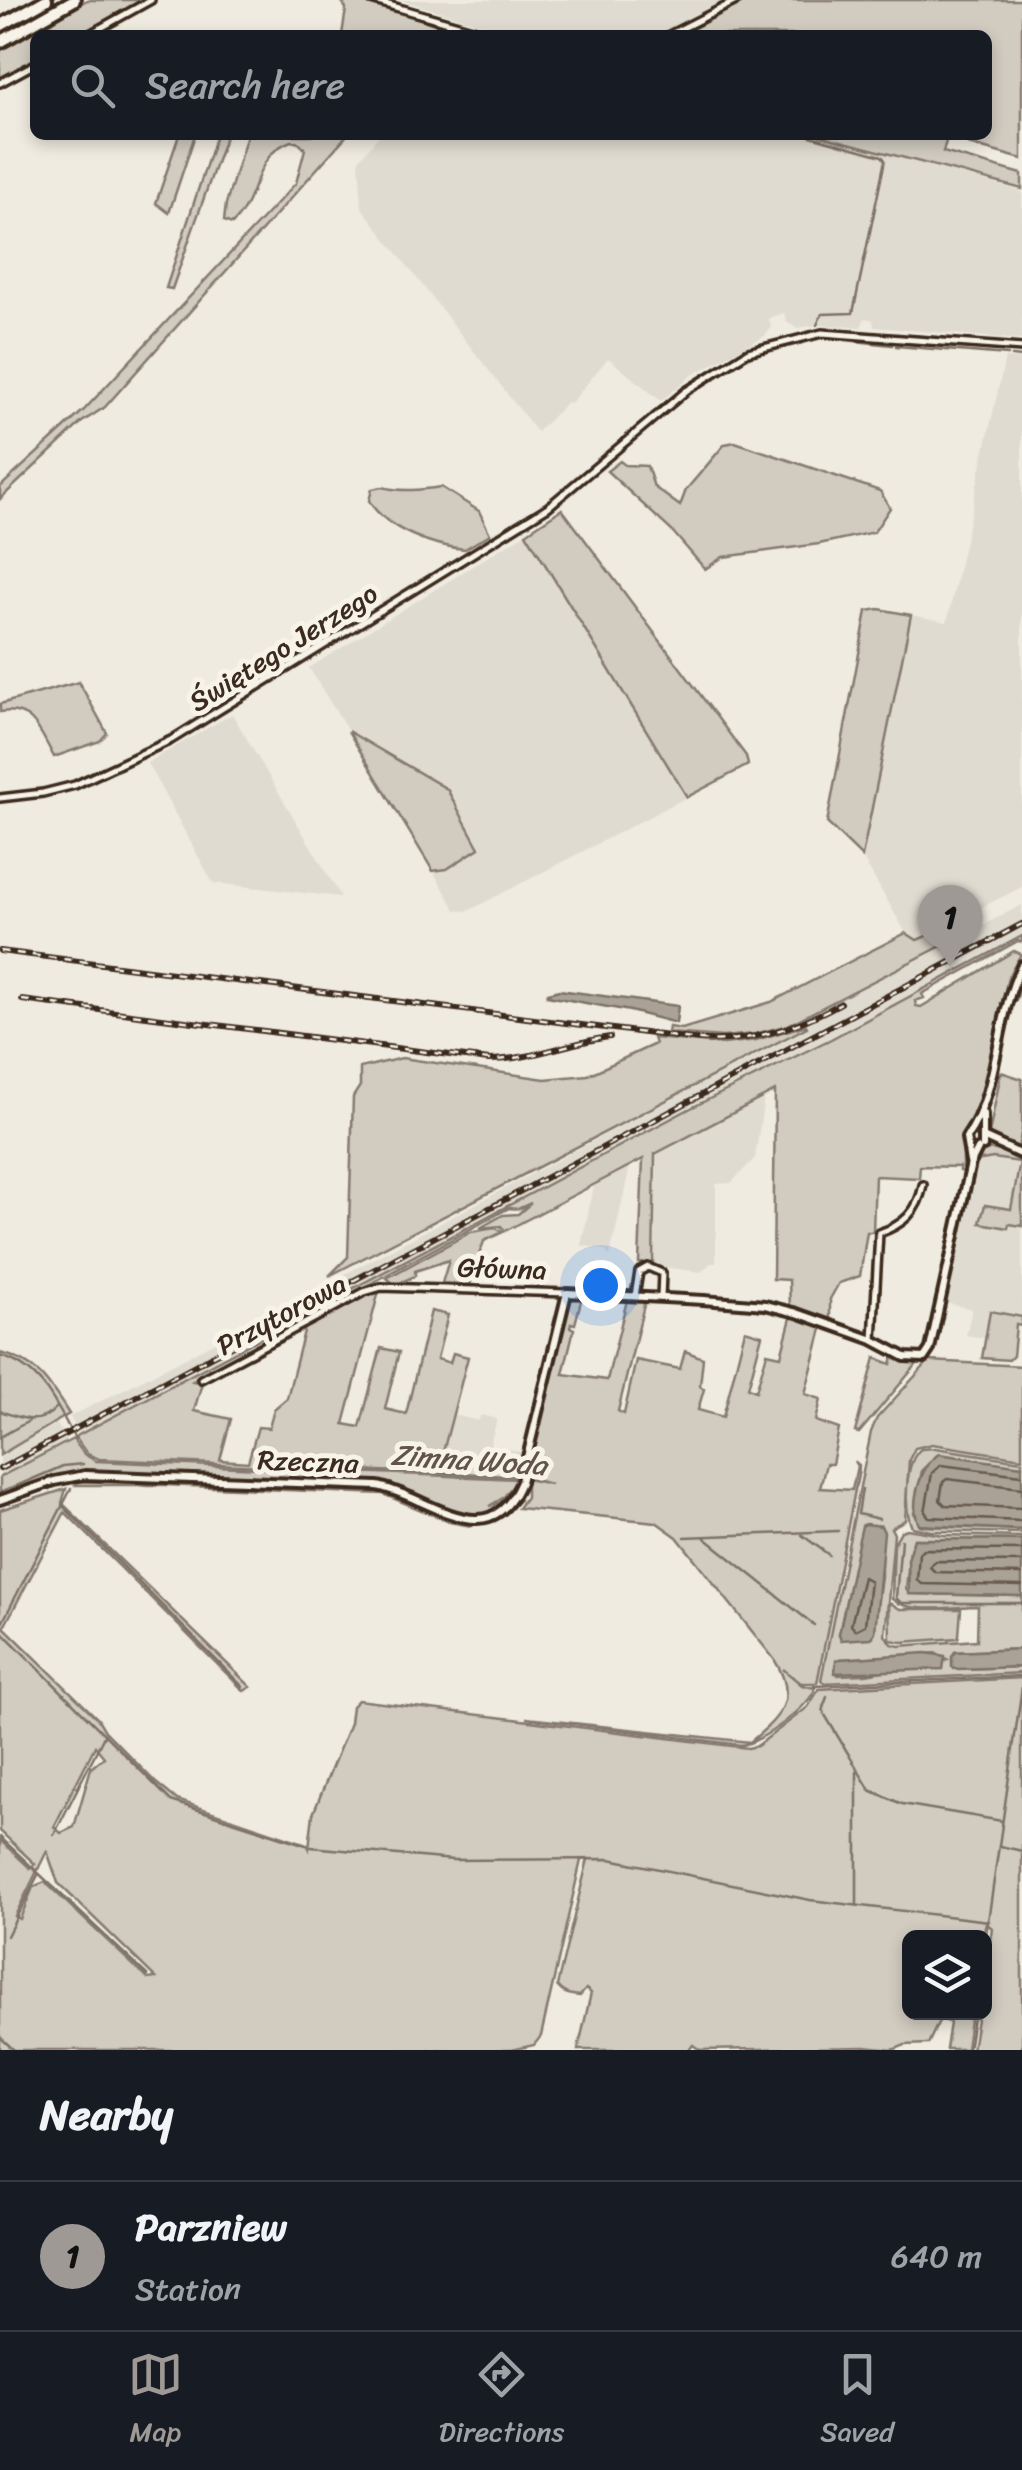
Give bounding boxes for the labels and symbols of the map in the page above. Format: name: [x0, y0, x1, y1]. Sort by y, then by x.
street label: Świętego Jerzego: [179, 569, 388, 725]
pin: 1: [918, 884, 982, 967]
street label: Główna: [456, 1242, 547, 1295]
street label: Przytorowa: [207, 1260, 355, 1369]
your location: [575, 1260, 626, 1311]
water label: Zimna Woda: [389, 1428, 552, 1493]
street label: Rzeczna: [257, 1435, 360, 1488]

